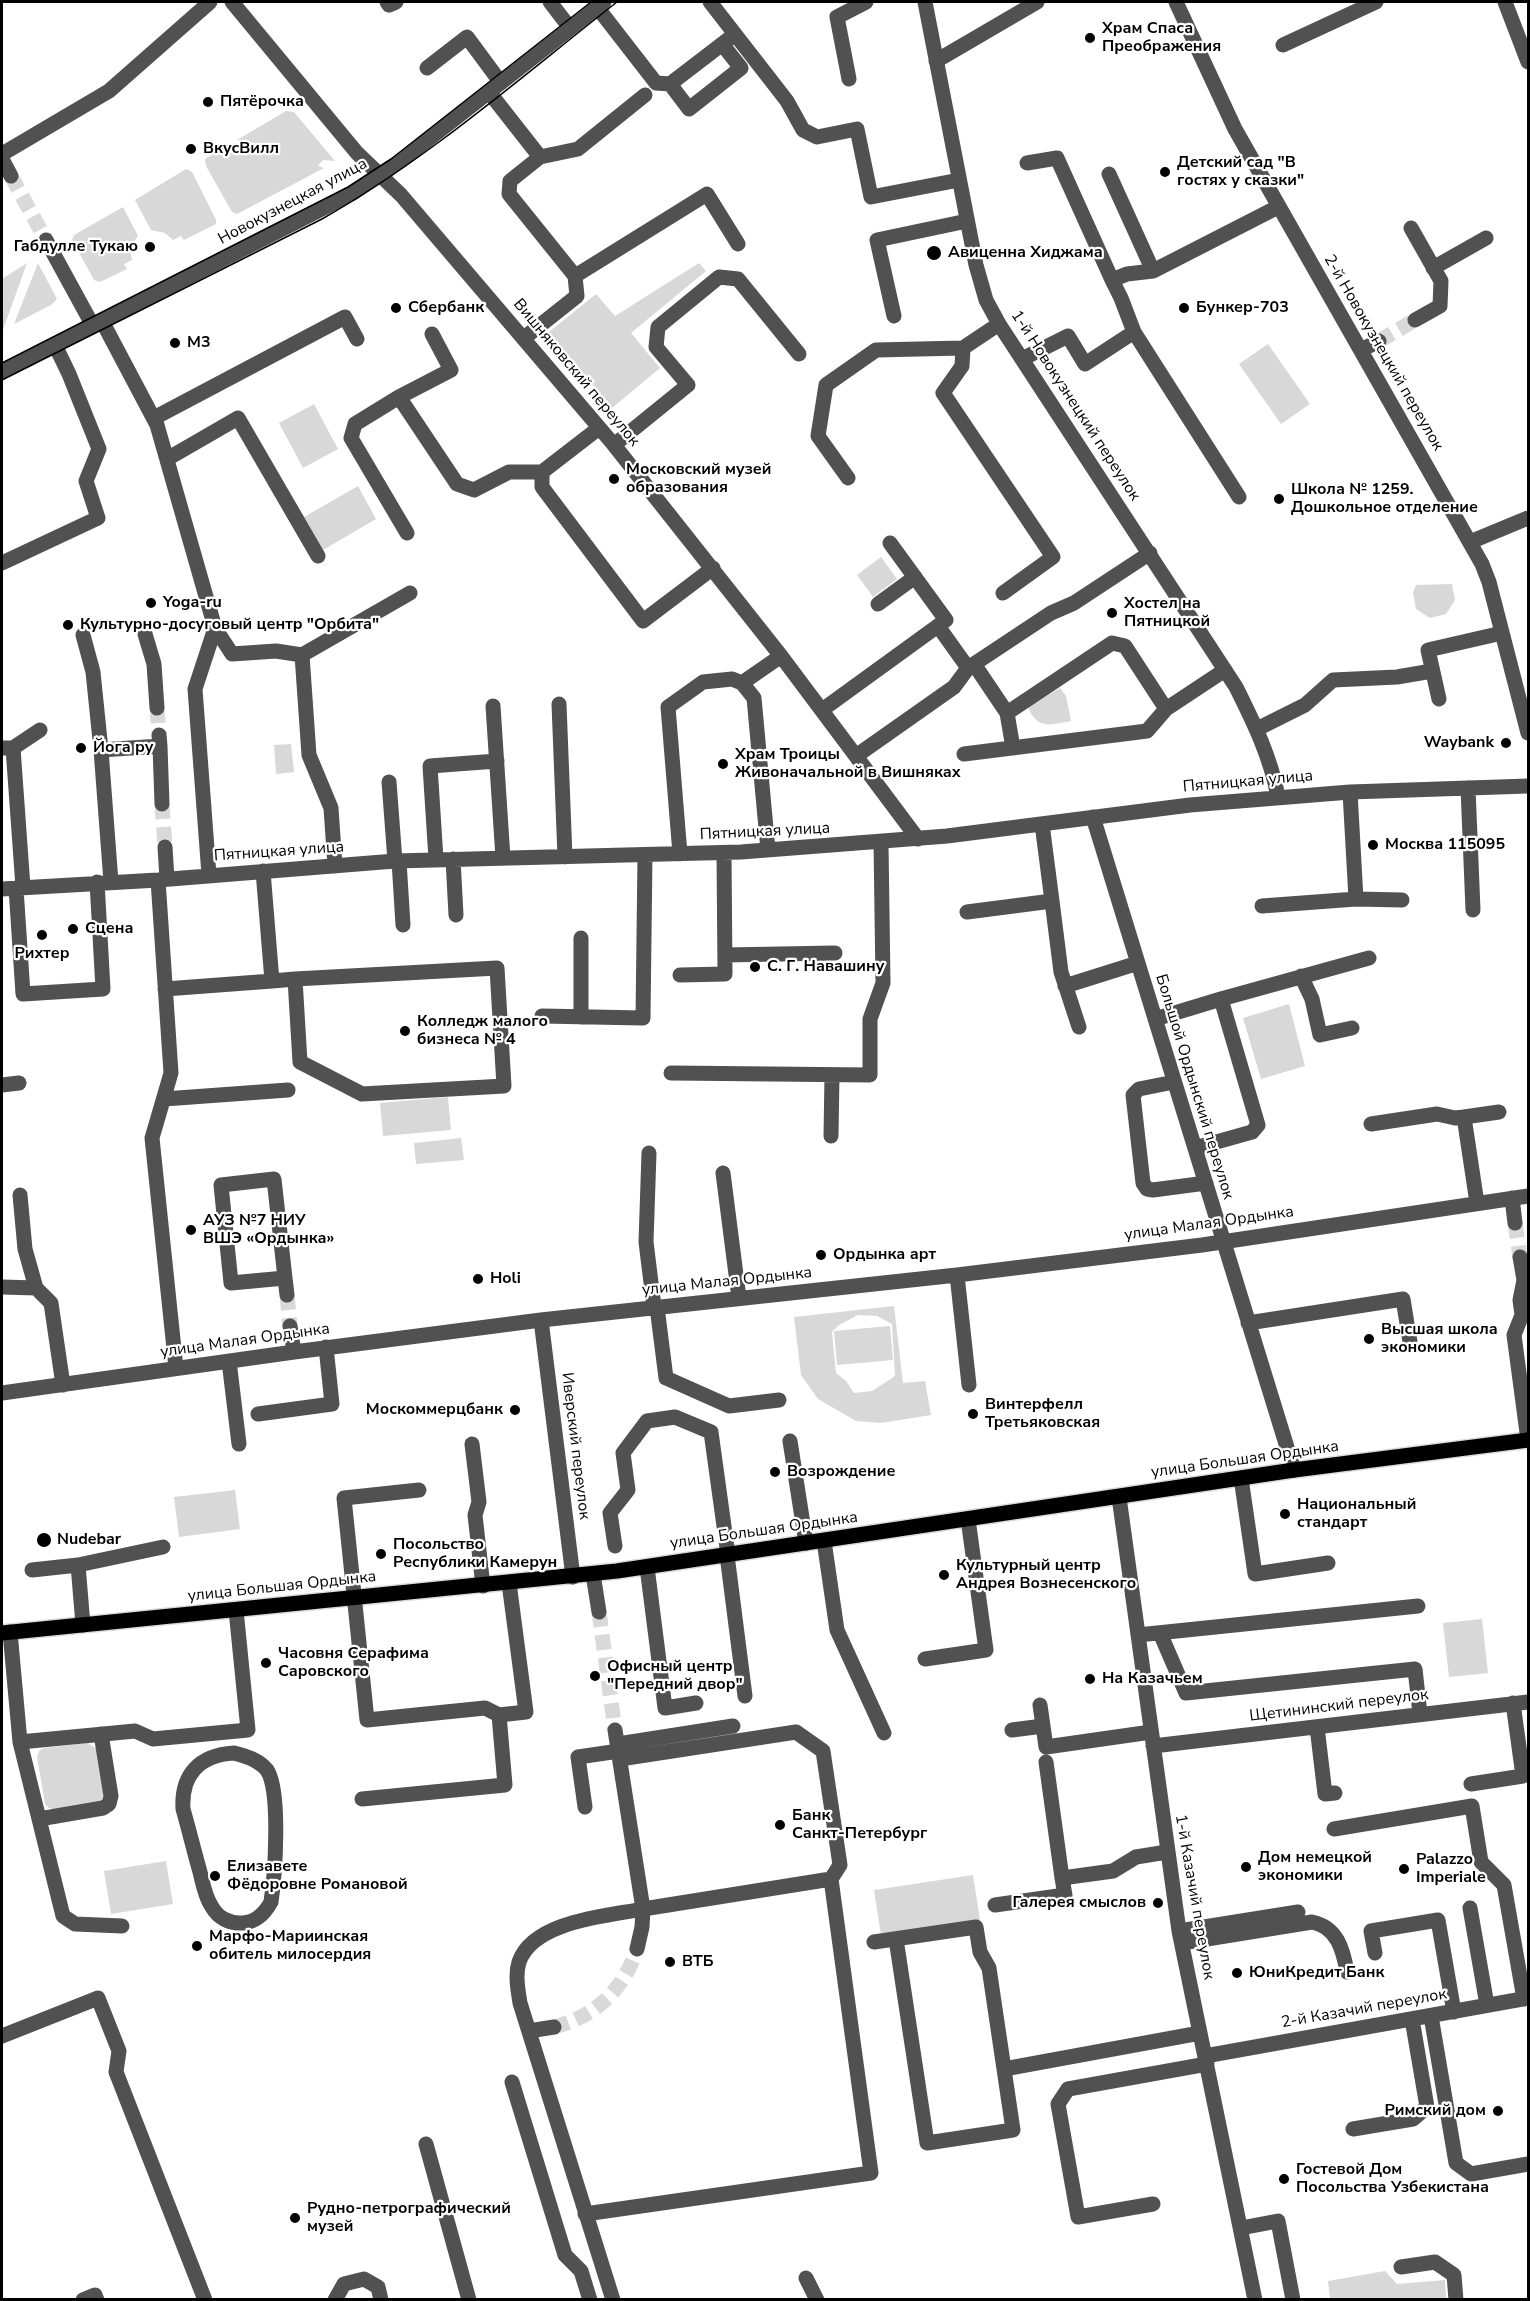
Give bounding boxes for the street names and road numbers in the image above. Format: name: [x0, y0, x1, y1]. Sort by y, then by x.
street label: Новокузнецкая улица: [215, 155, 371, 249]
street label: 2-й Новокузнецкий переулок: [1319, 252, 1447, 454]
street label: Вишняковский переулок: [509, 295, 643, 451]
street label: 1-й Новокузнецкий переулок: [1006, 307, 1144, 505]
street label: Пятницкая улица: [1182, 767, 1314, 797]
street label: Пятницкая улица: [699, 819, 831, 845]
street label: Пятницкая улица: [213, 838, 345, 866]
street label: Большой Ордынский переулок: [1151, 972, 1237, 1202]
street label: улица Малая Ордынка: [1123, 1203, 1295, 1245]
street label: улица Малая Ордынка: [641, 1264, 813, 1300]
street label: улица Малая Ордынка: [159, 1320, 331, 1362]
street label: Иверский переулок: [556, 1371, 594, 1521]
street label: улица Большая Ордынка: [1150, 1437, 1340, 1483]
street label: улица Большая Ордынка: [669, 1508, 859, 1554]
street label: улица Большая Ордынка: [187, 1568, 377, 1606]
street label: Щетининский переулок: [1248, 1685, 1430, 1727]
street label: 1-й Казачий переулок: [1170, 1813, 1218, 1981]
street label: 2-й Казачий переулок: [1280, 1985, 1448, 2033]

